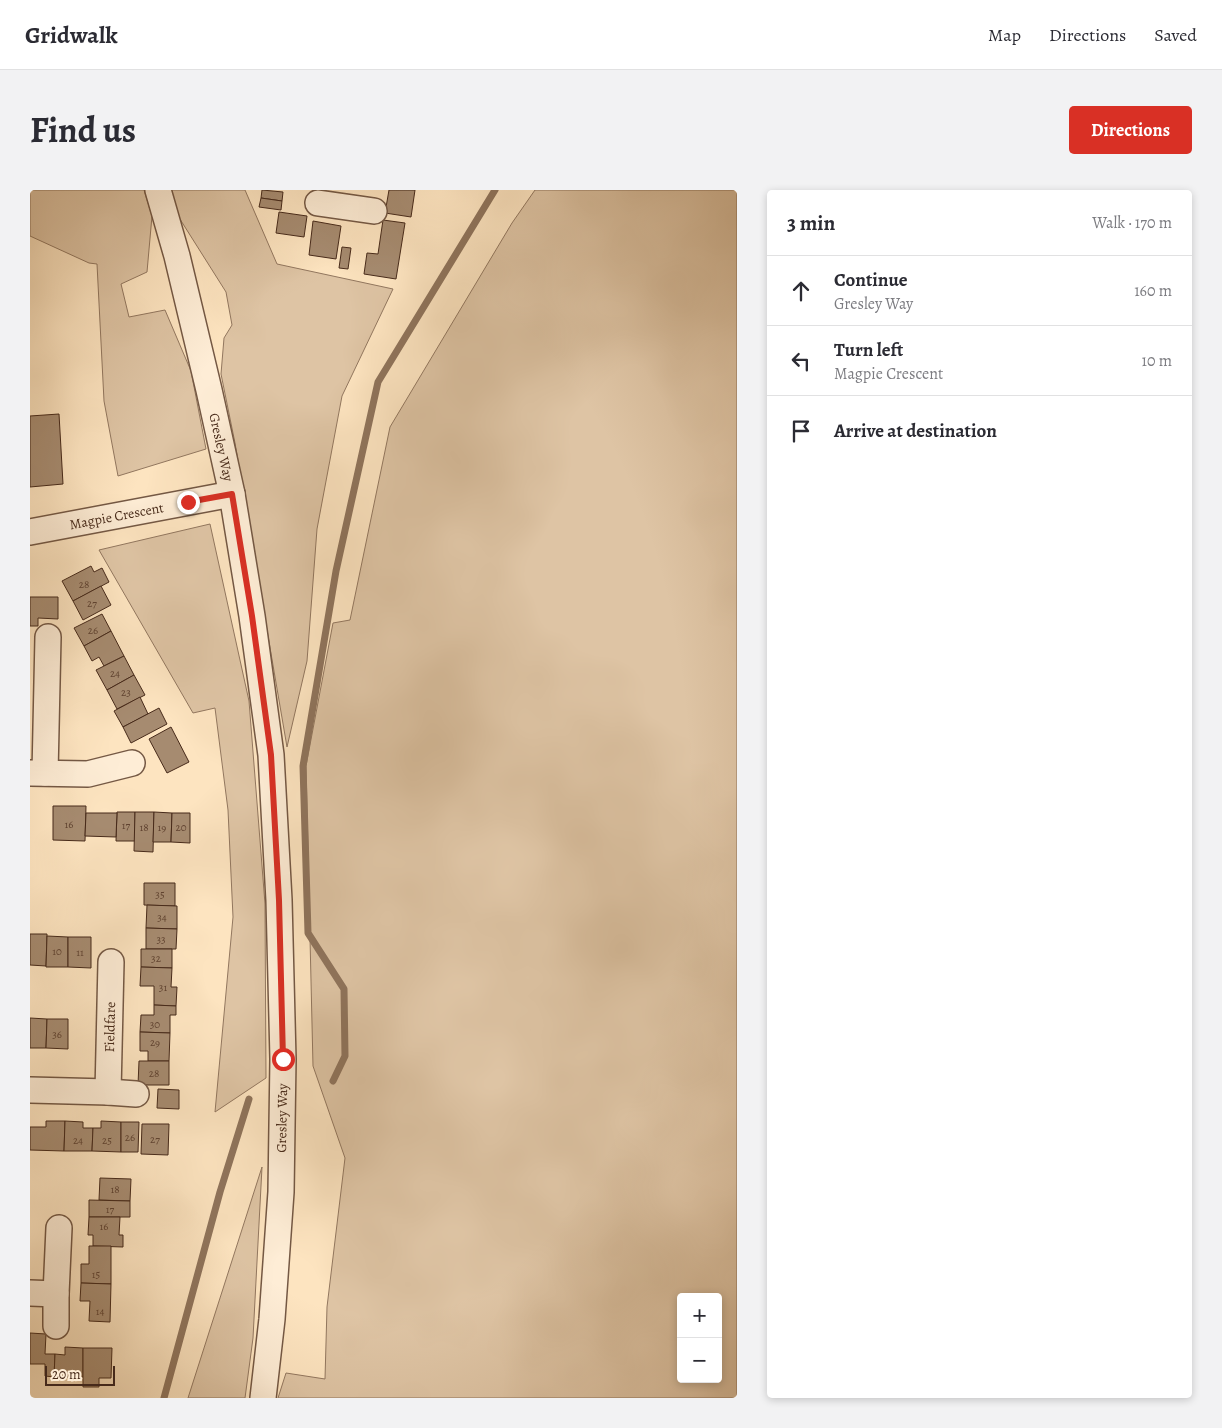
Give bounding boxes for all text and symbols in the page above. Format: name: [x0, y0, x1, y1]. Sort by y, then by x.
text: Gridwalk: [25, 19, 118, 51]
text: Map: [988, 23, 1021, 47]
text: Directions: [1049, 23, 1126, 47]
text: Saved: [1154, 23, 1197, 47]
text: Find us: [30, 106, 136, 154]
button: Directions: [1069, 106, 1192, 154]
text: 3 min: [787, 209, 835, 237]
text: Walk · 170 m: [1092, 212, 1172, 234]
text: Continue: [834, 267, 908, 293]
icon: ahead: [787, 277, 815, 305]
text: 160 m: [1134, 280, 1172, 302]
text: Gresley Way: [834, 293, 913, 315]
text: Turn left: [834, 337, 903, 363]
icon: left: [787, 347, 815, 375]
text: 10 m: [1142, 350, 1172, 372]
text: Magpie Crescent: [834, 363, 943, 385]
street label: Gresley Way: [205, 411, 239, 484]
icon: arrive: [787, 417, 815, 445]
text: Arrive at destination: [834, 418, 997, 444]
route end: [177, 491, 200, 514]
street label: Magpie Crescent: [68, 497, 166, 534]
house number: 28: [79, 577, 89, 592]
house number: 27: [87, 596, 97, 611]
house number: 26: [88, 623, 98, 638]
house number: 24: [110, 666, 120, 681]
house number: 23: [121, 685, 131, 700]
house number: 16: [65, 817, 73, 832]
house number: 17: [122, 818, 131, 833]
house number: 18: [139, 820, 149, 835]
house number: 19: [158, 820, 166, 835]
house number: 20: [175, 820, 187, 835]
house number: 35: [155, 887, 165, 902]
house number: 34: [157, 910, 167, 925]
house number: 33: [156, 932, 166, 947]
house number: 10: [52, 944, 62, 959]
house number: 11: [76, 945, 84, 960]
house number: 32: [151, 951, 161, 966]
house number: 31: [159, 980, 167, 995]
street label: Fieldfare: [99, 1002, 120, 1053]
house number: 30: [150, 1017, 160, 1032]
house number: 36: [52, 1027, 62, 1042]
house number: 29: [150, 1035, 160, 1050]
route start: [272, 1048, 295, 1071]
house number: 28: [149, 1066, 159, 1081]
street label: Gresley Way: [272, 1082, 292, 1153]
house number: 26: [125, 1130, 135, 1145]
house number: 27: [150, 1132, 160, 1147]
house number: 24: [73, 1133, 83, 1148]
house number: 25: [102, 1133, 112, 1148]
house number: 18: [110, 1182, 120, 1197]
house number: 17: [106, 1202, 115, 1217]
house number: 16: [100, 1219, 108, 1234]
house number: 15: [92, 1267, 101, 1282]
map controls: [677, 1293, 722, 1383]
button: +: [677, 1293, 722, 1338]
house number: 14: [96, 1304, 104, 1319]
button: −: [677, 1338, 722, 1383]
scale bar: [45, 1363, 115, 1386]
text: 20 m: [52, 1365, 81, 1384]

